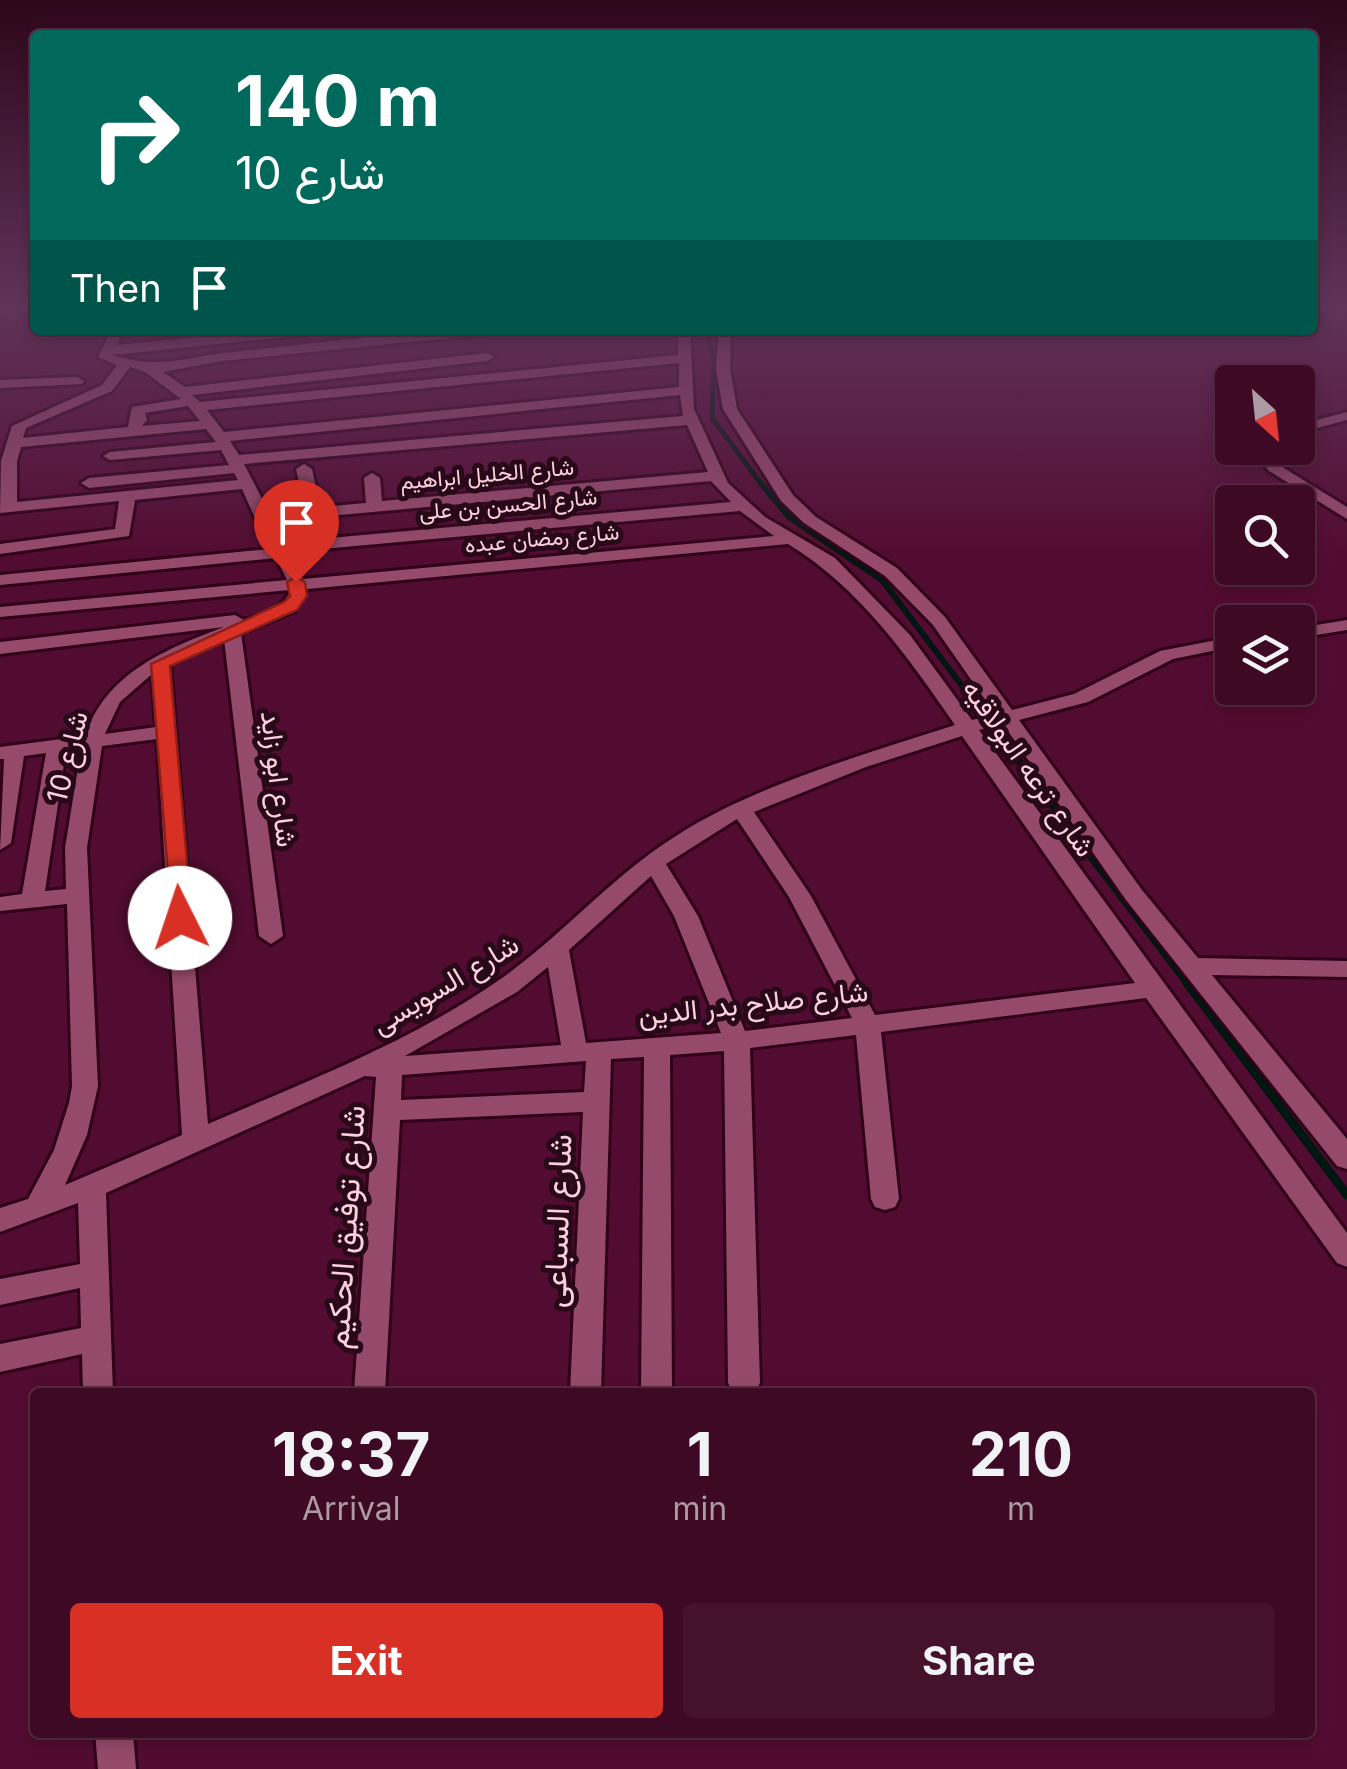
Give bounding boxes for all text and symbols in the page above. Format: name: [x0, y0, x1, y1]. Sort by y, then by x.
text: 140 m: [235, 58, 440, 143]
icon: right: [70, 70, 200, 200]
text: شارع 10: [235, 145, 385, 200]
icon: arrive: [182, 260, 237, 315]
text: Then: [70, 265, 162, 311]
north arrow: [1215, 365, 1315, 465]
map controls: [1215, 365, 1315, 705]
street label: شارع الخليل ابراهيم: [399, 453, 575, 497]
pin: [254, 480, 339, 583]
street label: شارع الحسن بن على: [418, 483, 598, 527]
button: search: [1215, 485, 1315, 585]
icon: arrive: [269, 495, 324, 550]
street label: شارع رمضان عبده: [464, 518, 620, 560]
button: layers: [1215, 605, 1315, 705]
street label: شارع ترعه البولاقيه: [954, 673, 1103, 864]
street label: شارع 10: [39, 708, 97, 807]
street label: شارع ابو زايد: [252, 709, 304, 849]
position arrow: [128, 866, 232, 970]
street label: شارع السويسى: [365, 927, 526, 1043]
street label: شارع صلاح بدر الدين: [636, 974, 870, 1034]
street label: شارع توفيق الحكيم: [317, 1104, 376, 1350]
street label: شارع السباعى: [534, 1133, 583, 1309]
text: 18:37: [272, 1418, 430, 1490]
text: 1: [687, 1418, 713, 1490]
text: 210: [969, 1418, 1073, 1490]
text: Arrival: [302, 1489, 400, 1528]
text: min: [672, 1489, 727, 1528]
text: m: [1007, 1489, 1035, 1528]
button: Exit: [70, 1603, 663, 1718]
button: Share: [683, 1603, 1275, 1718]

